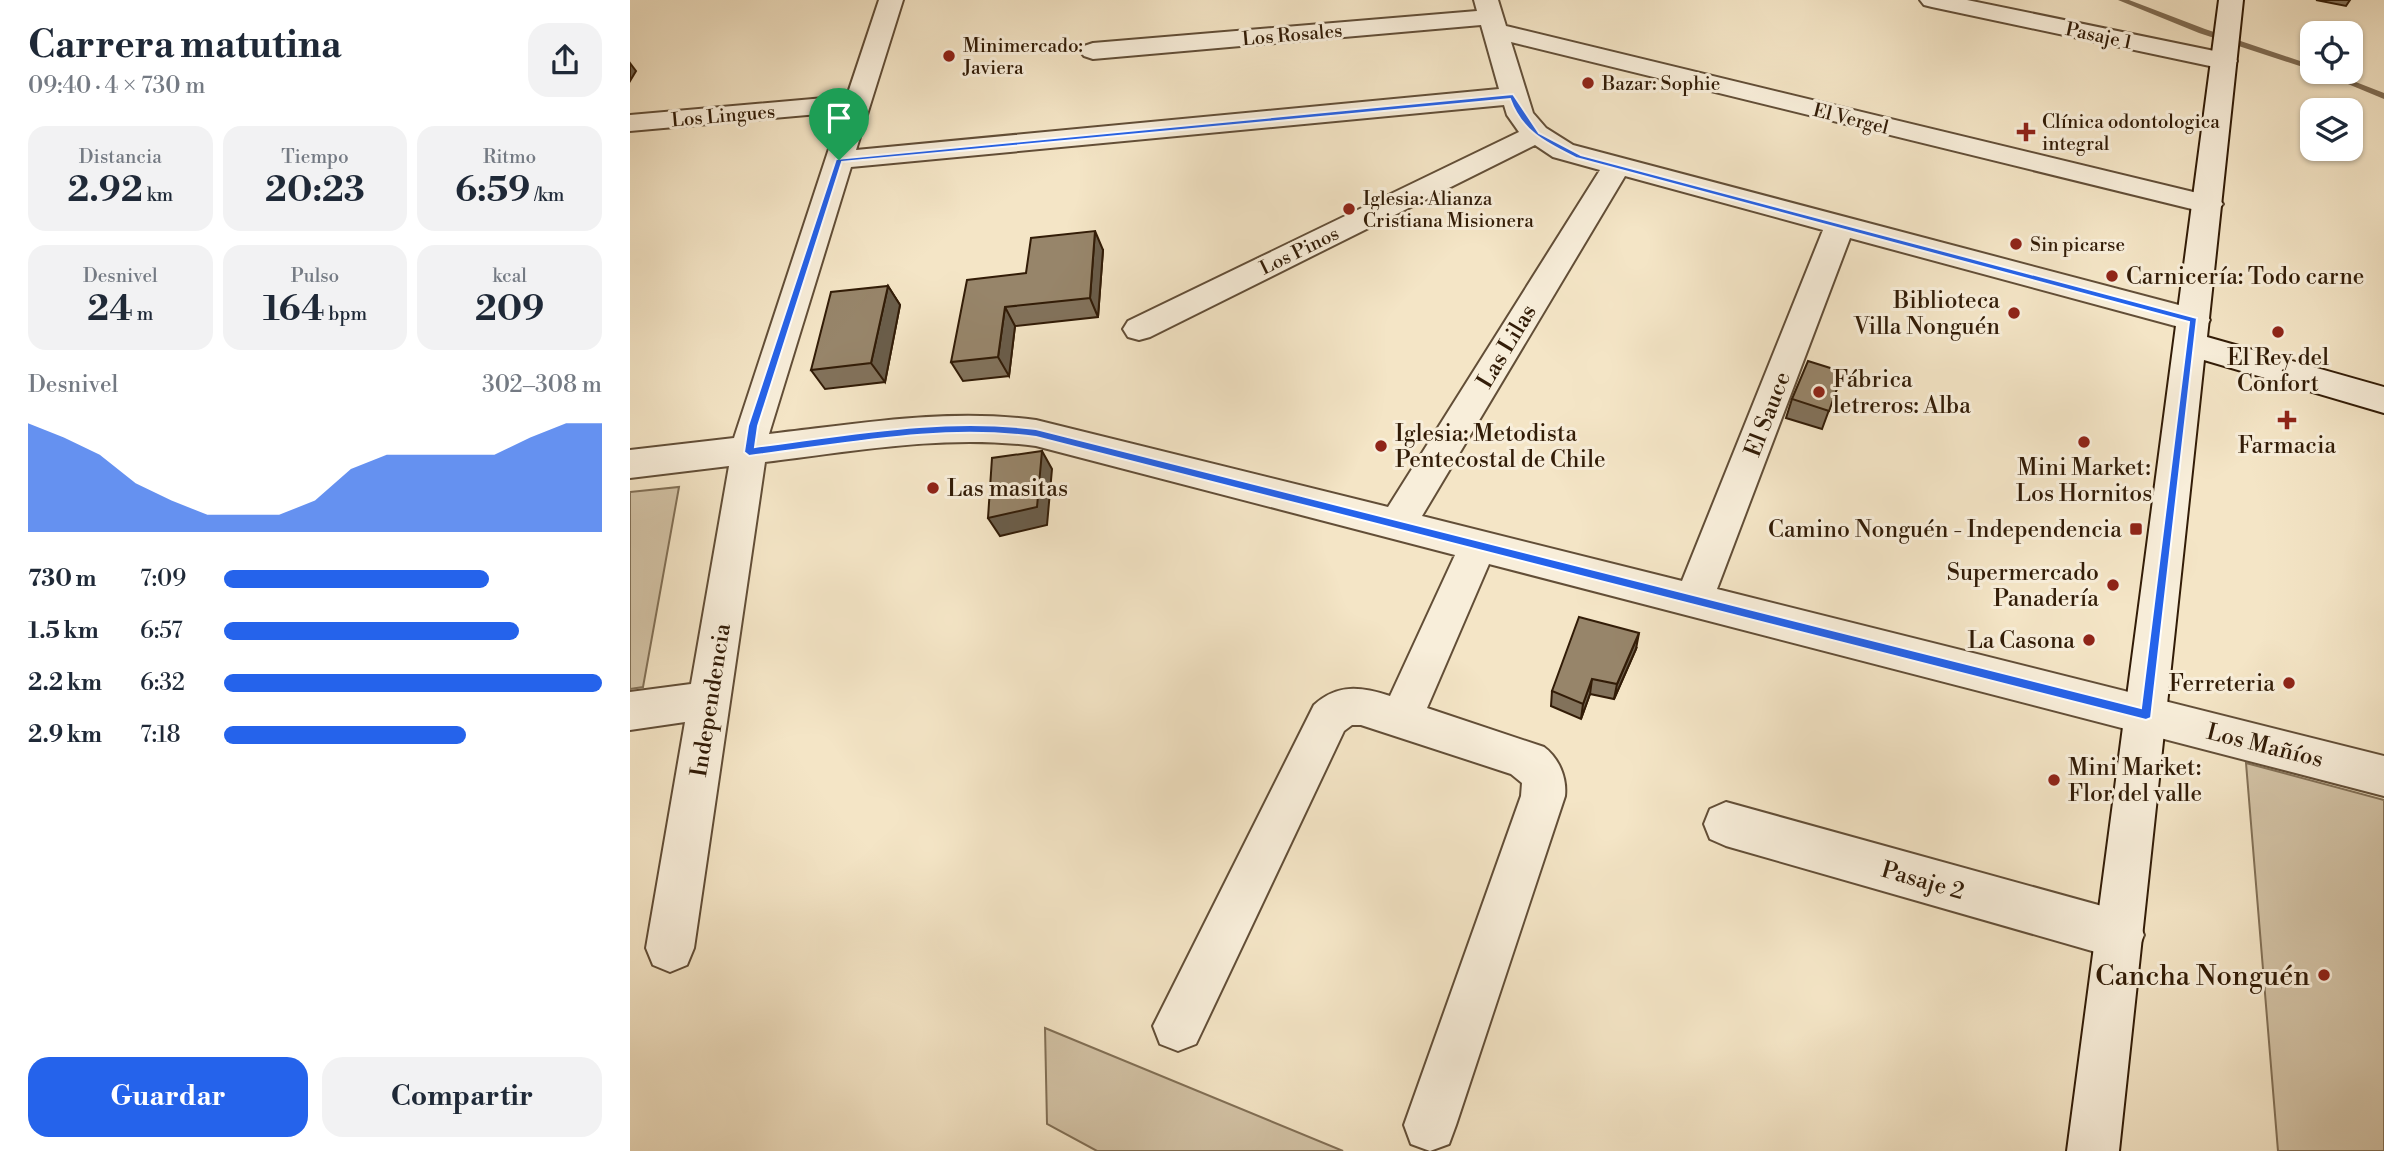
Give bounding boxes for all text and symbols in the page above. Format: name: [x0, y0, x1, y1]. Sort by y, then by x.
street label: Pasaje 1: [2063, 17, 2134, 55]
street label: Los Rosales: [1241, 19, 1343, 51]
map controls: [2300, 21, 2363, 161]
button: locate: [2300, 21, 2363, 84]
text: Carrera matutina: [28, 22, 342, 69]
button: share: [528, 23, 602, 97]
place label: Minimercado: Javiera: [962, 34, 1083, 80]
marker: Minimercado: Javiera: [941, 48, 957, 64]
text: 09:40 · 4 × 730 m: [28, 72, 205, 100]
place label: Bazar: Sophie: [1601, 72, 1720, 96]
marker: Bazar: Sophie: [1580, 75, 1596, 91]
pin: [809, 88, 869, 160]
street label: El Vergel: [1810, 98, 1891, 140]
button: layers: [2300, 98, 2363, 161]
street label: Los Lingues: [670, 99, 776, 132]
icon: arrive: [820, 99, 858, 137]
place label: Clínica odontologica integral: [2042, 110, 2220, 156]
marker: Clínica odontologica integral: [2016, 122, 2036, 142]
text: Distancia: [79, 145, 162, 169]
text: Tiempo: [281, 145, 349, 169]
text: Ritmo: [483, 145, 536, 169]
text: 2.92: [67, 169, 143, 212]
text: 20:23: [265, 169, 365, 212]
text: 6:59: [455, 169, 530, 212]
text: km: [143, 183, 173, 207]
text: /km: [530, 183, 564, 207]
place label: Iglesia: Alianza Cristiana Misionera: [1363, 187, 1534, 233]
marker: Iglesia: Alianza Cristiana Misionera: [1341, 201, 1357, 217]
street label: Los Pinos: [1256, 221, 1343, 280]
place label: Sin picarse: [2030, 233, 2125, 257]
marker: Sin picarse: [2008, 236, 2024, 252]
place label: Carnicería: Todo carne: [2126, 263, 2364, 291]
text: Desnivel: [83, 264, 158, 288]
text: Pulso: [291, 264, 339, 288]
text: kcal: [492, 264, 527, 288]
marker: Carnicería: Todo carne: [2104, 268, 2120, 284]
place label: Biblioteca Villa Nonguén: [1852, 287, 2000, 341]
text: 24: [87, 288, 133, 331]
text: 164: [263, 288, 325, 331]
text: 209: [475, 288, 544, 331]
street label: Las Lilas: [1471, 299, 1543, 394]
text: m: [133, 302, 153, 326]
text: bpm: [325, 302, 367, 326]
marker: Biblioteca Villa Nonguén: [2006, 305, 2022, 321]
marker: El Rey del Confort: [2270, 324, 2286, 340]
place label: El Rey del Confort: [2227, 344, 2329, 398]
place label: Fábrica letreros: Alba: [1833, 366, 1971, 420]
street label: El Sauce: [1739, 368, 1797, 461]
text: Desnivel: [28, 371, 118, 399]
text: 302–308 m: [482, 371, 602, 399]
marker: Fábrica letreros: Alba: [1811, 384, 1827, 400]
marker: Farmacia: [2279, 412, 2295, 428]
place label: Iglesia: Metodista Pentecostal de Chile: [1395, 420, 1606, 474]
place label: Farmacia: [2238, 432, 2337, 460]
marker: Mini Market: Los Hornitos: [2076, 434, 2092, 450]
marker: Iglesia: Metodista Pentecostal de Chile: [1373, 438, 1389, 454]
place label: Mini Market: Los Hornitos: [2016, 454, 2152, 508]
place label: Las masitas: [947, 475, 1068, 503]
marker: Las masitas: [925, 480, 941, 496]
place label: Camino Nonguén - Independencia: [1768, 516, 2122, 544]
marker: Camino Nonguén - Independencia: [2128, 521, 2144, 537]
place label: Supermercado Panadería: [1947, 559, 2099, 613]
text: 730 m: [28, 565, 96, 593]
text: 7:09: [140, 565, 186, 593]
marker: Supermercado Panadería: [2105, 577, 2121, 593]
text: 1.5 km: [28, 617, 99, 645]
text: 6:57: [140, 617, 183, 645]
street label: Independencia: [685, 621, 737, 779]
place label: La Casona: [1968, 627, 2075, 655]
marker: La Casona: [2081, 632, 2097, 648]
text: 2.2 km: [28, 669, 102, 697]
text: 6:32: [140, 669, 185, 697]
place label: Ferreteria: [2169, 670, 2275, 698]
marker: Ferreteria: [2281, 675, 2297, 691]
street label: Los Mañíos: [2204, 718, 2326, 774]
text: 2.9 km: [28, 721, 102, 749]
text: 7:18: [140, 721, 181, 749]
place label: Mini Market: Flor del valle: [2068, 754, 2202, 808]
marker: Mini Market: Flor del valle: [2046, 772, 2062, 788]
street label: Pasaje 2: [1878, 856, 1967, 906]
place label: Cancha Nonguén: [2095, 959, 2310, 994]
marker: Cancha Nonguén: [2316, 967, 2332, 983]
button: Guardar: [28, 1057, 308, 1137]
button: Compartir: [322, 1057, 602, 1137]

